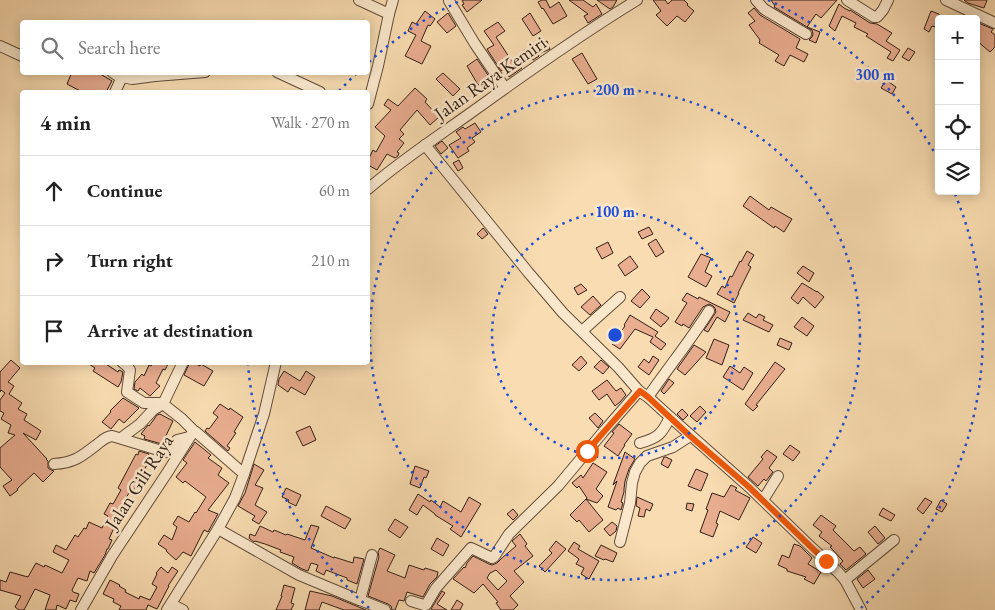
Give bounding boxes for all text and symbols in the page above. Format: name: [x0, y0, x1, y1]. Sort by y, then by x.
map controls: [935, 15, 980, 195]
button: +: [935, 15, 980, 60]
search box: [20, 20, 370, 75]
street label: Jalan Raya Kemiri: [427, 30, 551, 127]
icon: search: [38, 34, 66, 62]
text: Search here: [78, 35, 160, 60]
button: −: [935, 60, 980, 105]
text: 300 m: [855, 65, 895, 84]
text: 200 m: [595, 80, 635, 99]
button: locate: [935, 105, 980, 150]
text: 4 min: [40, 109, 91, 136]
text: Walk · 270 m: [271, 112, 350, 133]
button: layers: [935, 150, 980, 195]
icon: ahead: [40, 177, 68, 205]
text: Continue: [87, 178, 162, 203]
text: 60 m: [319, 180, 350, 201]
text: 100 m: [595, 202, 635, 221]
icon: right: [40, 247, 68, 275]
text: Turn right: [87, 248, 173, 273]
text: 210 m: [311, 250, 350, 271]
icon: arrive: [40, 317, 68, 345]
text: Arrive at destination: [87, 318, 253, 343]
centre of rings: [606, 326, 624, 344]
street label: Jalan Gili Raya: [98, 430, 179, 536]
route start: [576, 440, 599, 463]
route end: [815, 550, 838, 573]

